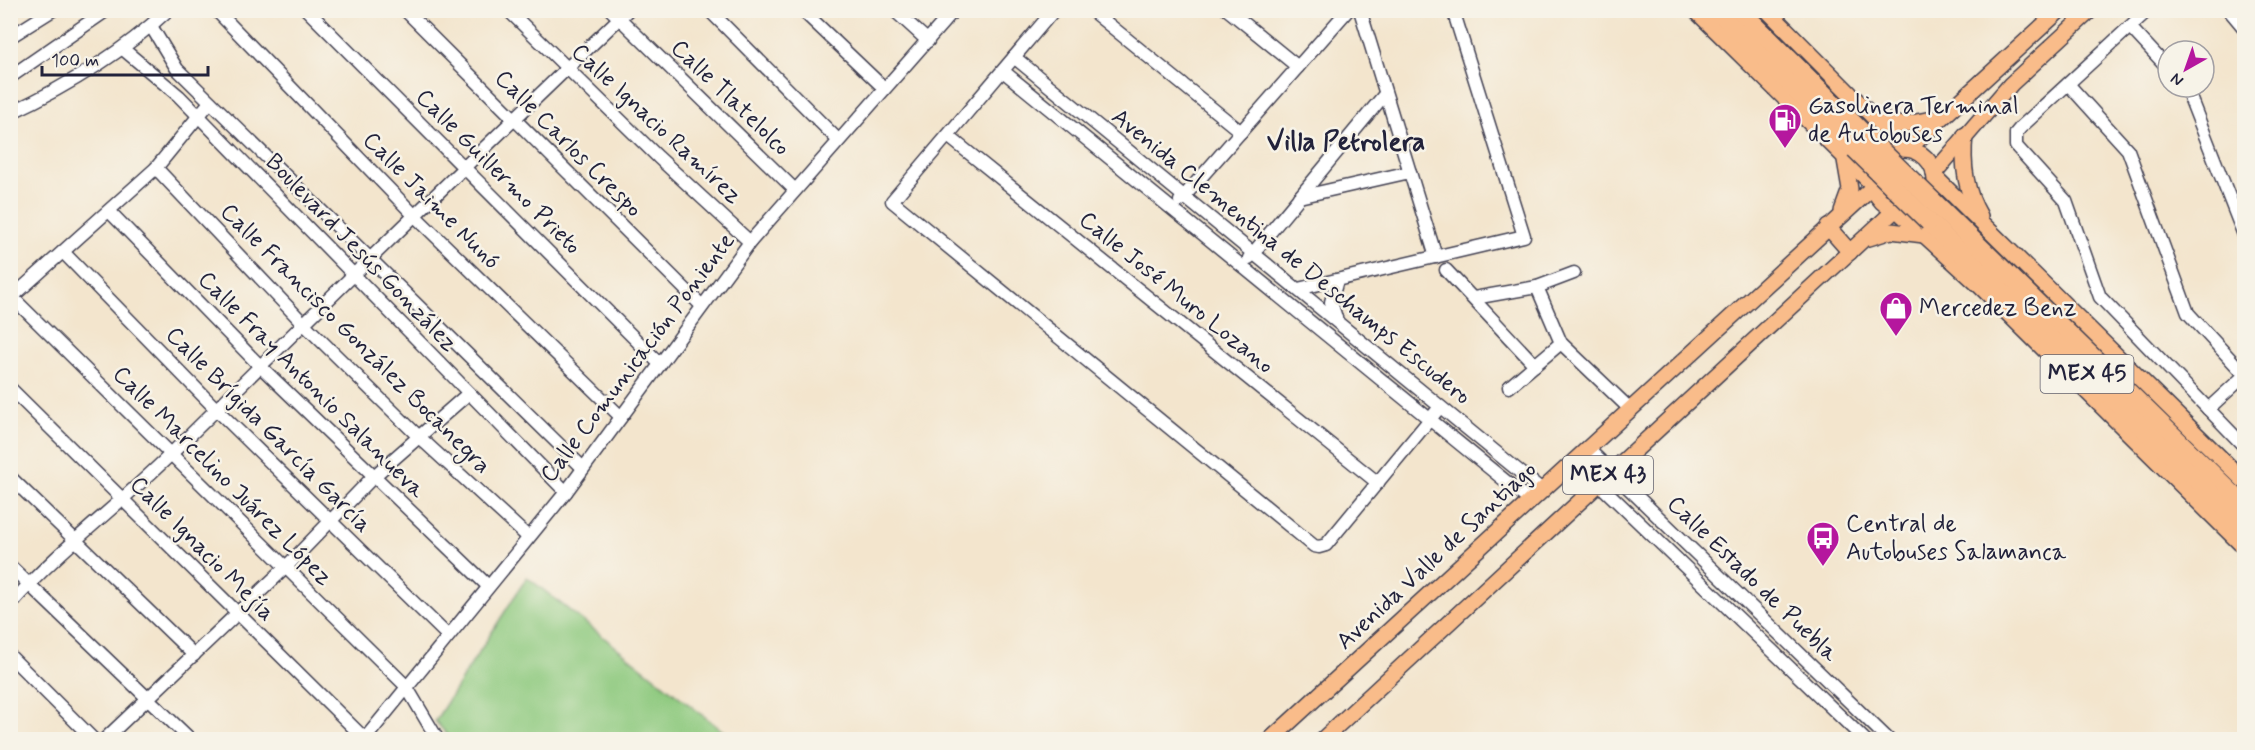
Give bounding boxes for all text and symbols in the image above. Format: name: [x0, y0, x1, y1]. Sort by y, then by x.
street label: Calle Tlatelolco: [664, 33, 796, 163]
street label: Calle Ignacio Ramírez: [564, 37, 748, 211]
scale bar: [42, 39, 208, 77]
north arrow: [2156, 39, 2216, 99]
text: 100 m: [51, 49, 99, 73]
street label: Calle Carlos Crespo: [487, 63, 649, 225]
text: N: [2166, 68, 2188, 91]
street label: Calle Guillermo Prieto: [408, 82, 588, 262]
place label: Gasolinera Terminal de Autobuses: [1808, 91, 2019, 150]
street label: Avenida Clementina de Deschamps Escudero: [1105, 102, 1477, 412]
fuel station icon: Gasolinera Terminal de Autobuses: [1767, 102, 1803, 149]
street label: Calle Jaime Nunó: [355, 125, 507, 277]
district label: Villa Petrolera: [1267, 125, 1425, 160]
street label: Boulevard Jesús González: [258, 147, 464, 359]
street label: Calle Francisco González Bocanegra: [211, 197, 497, 483]
street label: Calle José Muro Lozano: [1072, 205, 1280, 381]
street label: Calle Comunicación Poniente: [534, 227, 742, 489]
street label: Calle Fray Antonio Salanueva: [191, 265, 432, 506]
shop icon: Mercedez Benz: [1878, 290, 1914, 337]
place label: Mercedez Benz: [1919, 293, 2077, 324]
street label: Calle Brígida García García: [158, 320, 378, 540]
road number: MEX 45: [2040, 355, 2134, 393]
street label: Calle Marcelino Juárez López: [105, 359, 339, 593]
street label: Avenida Valle de Santiago: [1330, 455, 1544, 657]
road number: MEX 43: [1563, 456, 1653, 494]
street label: Calle Ignacio Mejía: [123, 470, 281, 628]
street label: Calle Estado de Puebla: [1660, 489, 1845, 669]
place label: Central de Autobuses Salamanca: [1846, 509, 2067, 568]
bus stop icon: Central de Autobuses Salamanca: [1805, 520, 1841, 567]

